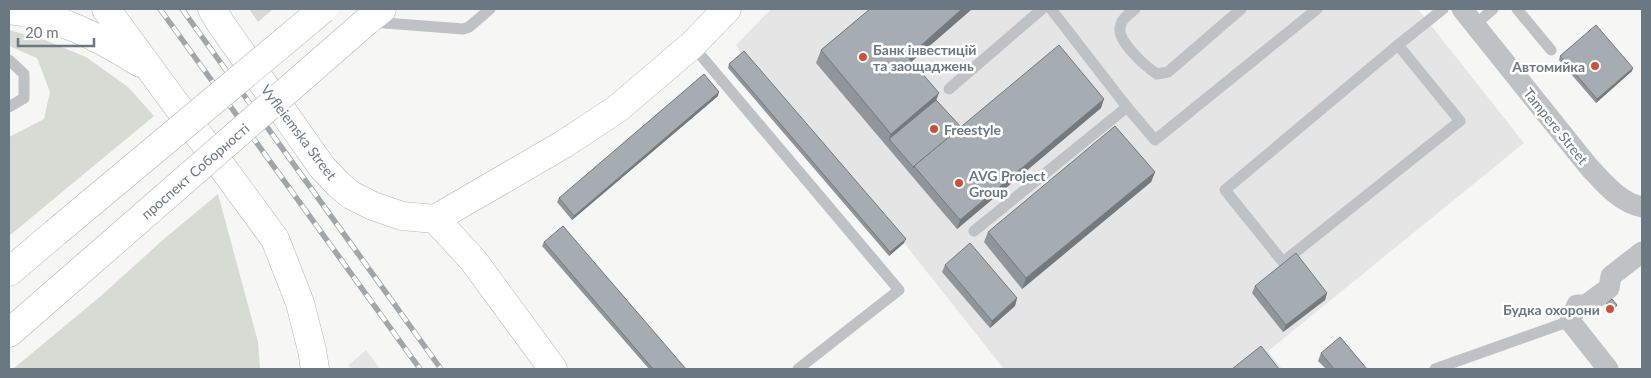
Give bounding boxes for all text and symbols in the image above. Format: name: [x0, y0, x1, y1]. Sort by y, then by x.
scale bar: [18, 15, 94, 47]
text: 20 m: [25, 23, 59, 41]
place label: Банк інвестицій та заощаджень: [873, 41, 976, 74]
marker: Банк інвестицій та заощаджень: [857, 51, 869, 63]
place label: Автомийка: [1511, 58, 1585, 75]
marker: Автомийка: [1589, 60, 1601, 72]
street label: Vyfleiemska Street: [258, 81, 340, 183]
street label: Tampere Street: [1520, 85, 1592, 167]
street label: проспект Соборності: [138, 119, 252, 223]
place label: Freestyle: [944, 121, 1002, 138]
marker: Freestyle: [928, 123, 940, 135]
place label: AVG Project Group: [968, 167, 1046, 200]
marker: AVG Project Group: [953, 177, 965, 189]
place label: Будка охорони: [1503, 301, 1600, 318]
marker: Будка охорони: [1604, 303, 1616, 315]

